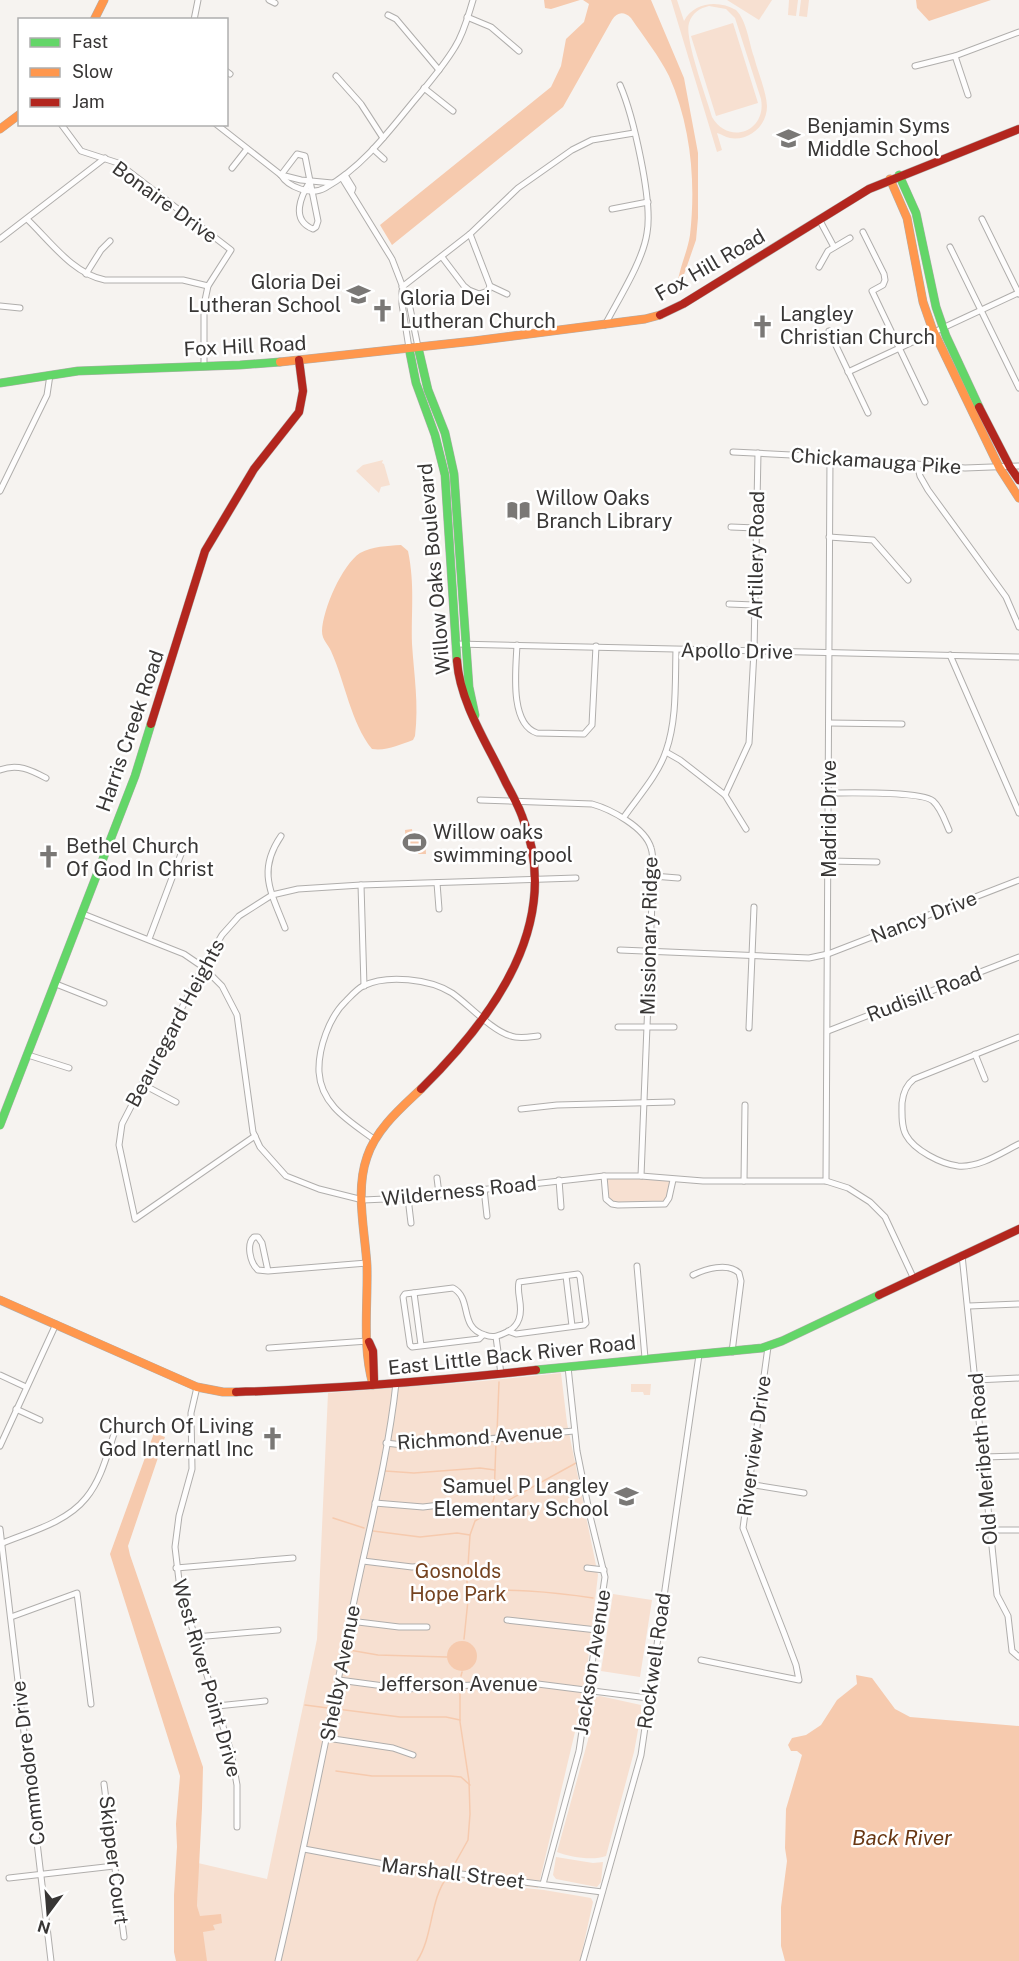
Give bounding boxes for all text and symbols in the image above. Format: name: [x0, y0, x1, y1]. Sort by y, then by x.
legend: [18, 18, 228, 126]
text: Fast: [72, 31, 108, 52]
text: Slow: [72, 61, 113, 82]
text: Jam: [72, 91, 105, 112]
place label: Benjamin Syms Middle School: [807, 114, 950, 161]
school or university icon: Benjamin Syms Middle School: [776, 125, 802, 151]
street label: Bonaire Drive: [108, 156, 222, 248]
street label: Fox Hill Road: [651, 224, 769, 306]
place label: Gloria Dei Lutheran School: [188, 270, 341, 317]
school or university icon: Gloria Dei Lutheran School: [346, 281, 372, 307]
place label: Gloria Dei Lutheran Church: [400, 286, 556, 333]
church icon: Gloria Dei Lutheran Church: [369, 297, 395, 323]
place label: Langley Christian Church: [780, 302, 935, 349]
church icon: Langley Christian Church: [749, 313, 775, 339]
street label: Fox Hill Road: [183, 331, 307, 361]
street label: Chickamauga Pike: [790, 443, 962, 479]
street label: Willow Oaks Boulevard: [413, 462, 455, 676]
place label: Willow Oaks Branch Library: [536, 486, 673, 533]
street label: Artillery Road: [743, 491, 769, 619]
library icon: Willow Oaks Branch Library: [505, 497, 531, 523]
street label: Apollo Drive: [680, 638, 794, 664]
street label: Harris Creek Road: [91, 647, 169, 815]
street label: Madrid Drive: [817, 760, 841, 878]
place label: Willow oaks swimming pool: [433, 820, 573, 867]
sports icon: Willow oaks swimming pool: [402, 830, 428, 856]
place label: Bethel Church Of God In Christ: [66, 834, 214, 881]
church icon: Bethel Church Of God In Christ: [35, 844, 61, 870]
street label: Missionary Ridge: [636, 856, 662, 1016]
street label: Nancy Drive: [868, 886, 980, 948]
street label: Beauregard Heights: [121, 935, 229, 1111]
street label: Rudisill Road: [863, 961, 985, 1027]
street label: Wilderness Road: [380, 1171, 538, 1211]
street label: East Little Back River Road: [387, 1330, 637, 1380]
street label: Old Meribeth Road: [964, 1372, 1002, 1546]
street label: Riverview Drive: [732, 1374, 776, 1518]
place label: Church Of Living God Internatl Inc: [99, 1414, 254, 1461]
street label: Richmond Avenue: [396, 1419, 564, 1455]
church icon: Church Of Living God Internatl Inc: [259, 1425, 285, 1451]
place label: Samuel P Langley Elementary School: [434, 1474, 609, 1521]
school or university icon: Samuel P Langley Elementary School: [614, 1484, 640, 1510]
park label: Gosnolds Hope Park: [409, 1559, 507, 1606]
street label: West River Point Drive: [167, 1576, 247, 1780]
street label: Jackson Avenue: [569, 1587, 615, 1737]
street label: Rockwell Road: [633, 1591, 675, 1731]
street label: Shelby Avenue: [315, 1603, 365, 1743]
street label: Jefferson Avenue: [378, 1672, 538, 1696]
street label: Commodore Drive: [6, 1679, 50, 1847]
street label: Skipper Court: [94, 1794, 134, 1926]
water label: Back River: [852, 1825, 953, 1850]
street label: Marshall Street: [380, 1852, 526, 1894]
north arrow: [18, 1883, 78, 1943]
text: N: [35, 1916, 53, 1938]

